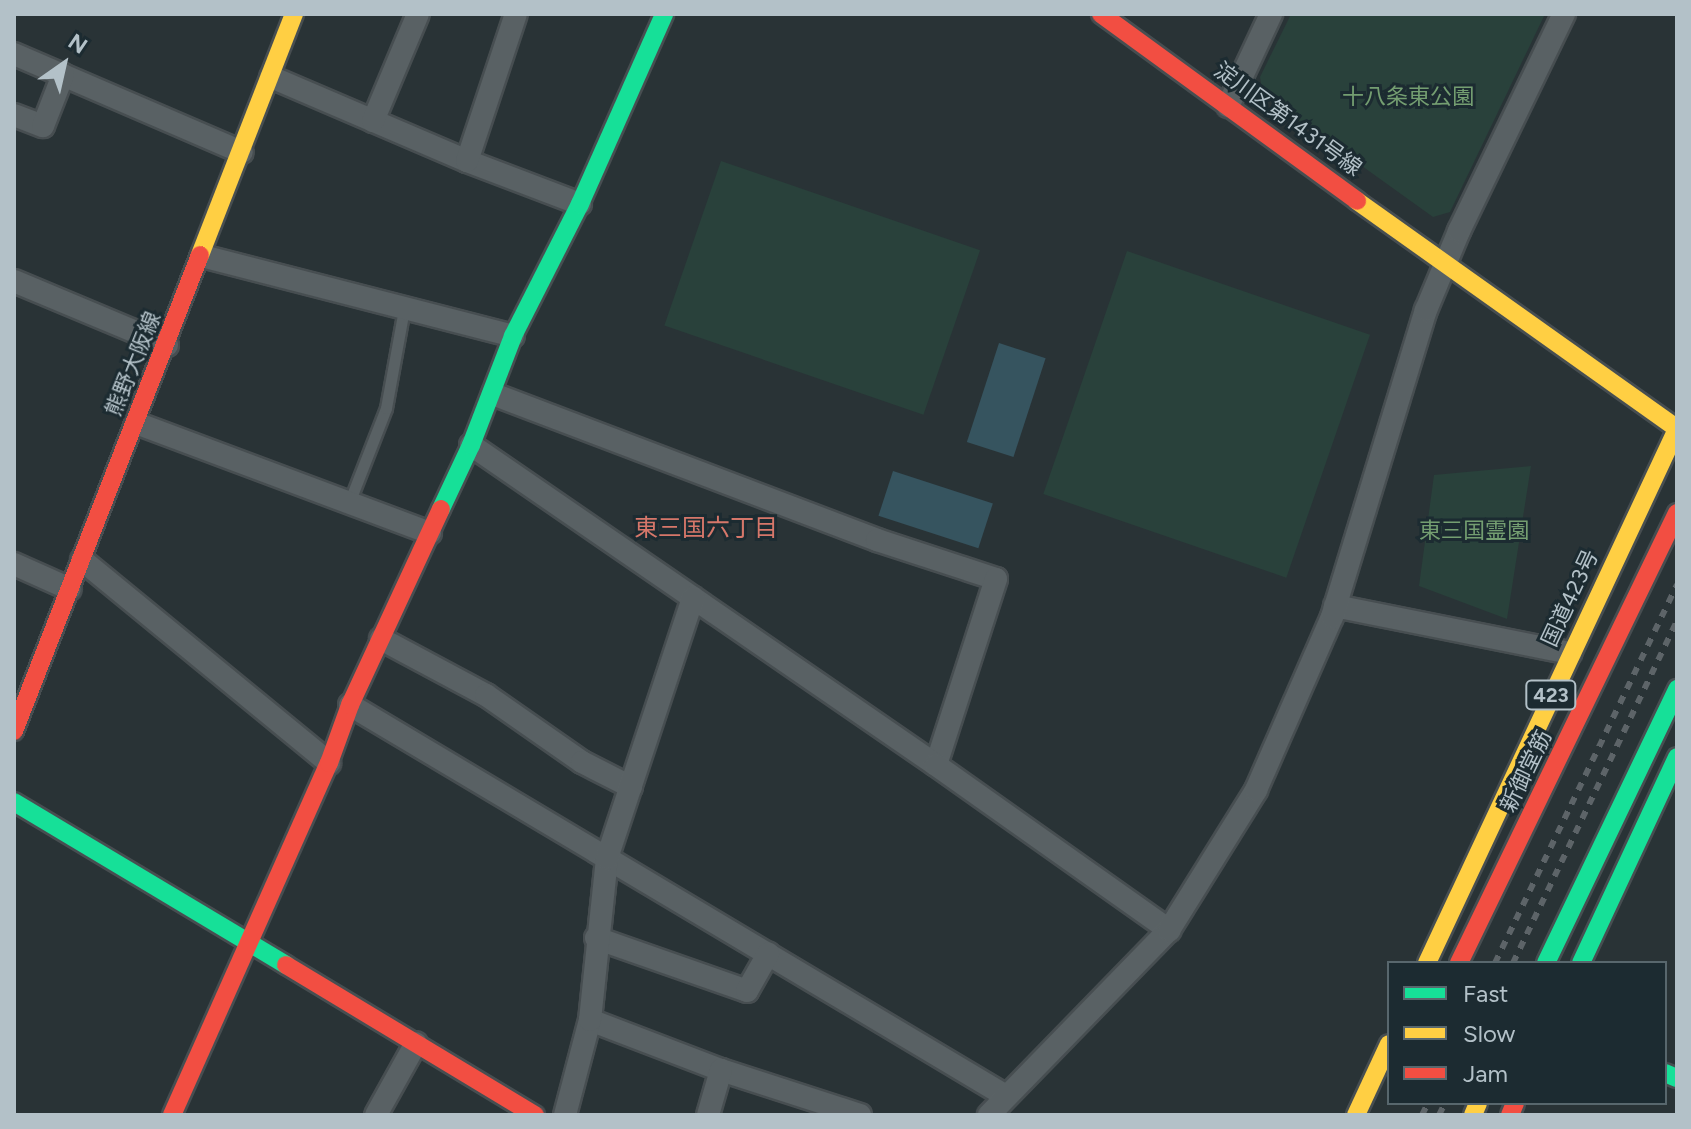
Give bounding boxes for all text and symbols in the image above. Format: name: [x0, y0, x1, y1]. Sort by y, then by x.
north arrow: [24, 24, 104, 104]
text: N: [63, 28, 92, 60]
street label: 淀川区第1431号線: [1209, 57, 1367, 181]
park label: 十八条東公園: [1342, 84, 1474, 110]
street label: 熊野大阪線: [100, 308, 166, 420]
district label: 東三国六丁目: [634, 514, 778, 542]
park label: 東三国霊園: [1419, 518, 1529, 544]
street label: 国道423号: [1536, 545, 1604, 651]
road number: 423: [1525, 679, 1577, 711]
street label: 新御堂筋: [1495, 726, 1557, 816]
legend: [1387, 961, 1667, 1105]
text: Fast: [1463, 979, 1508, 1008]
text: Slow: [1463, 1019, 1515, 1048]
text: Jam: [1463, 1059, 1508, 1088]

